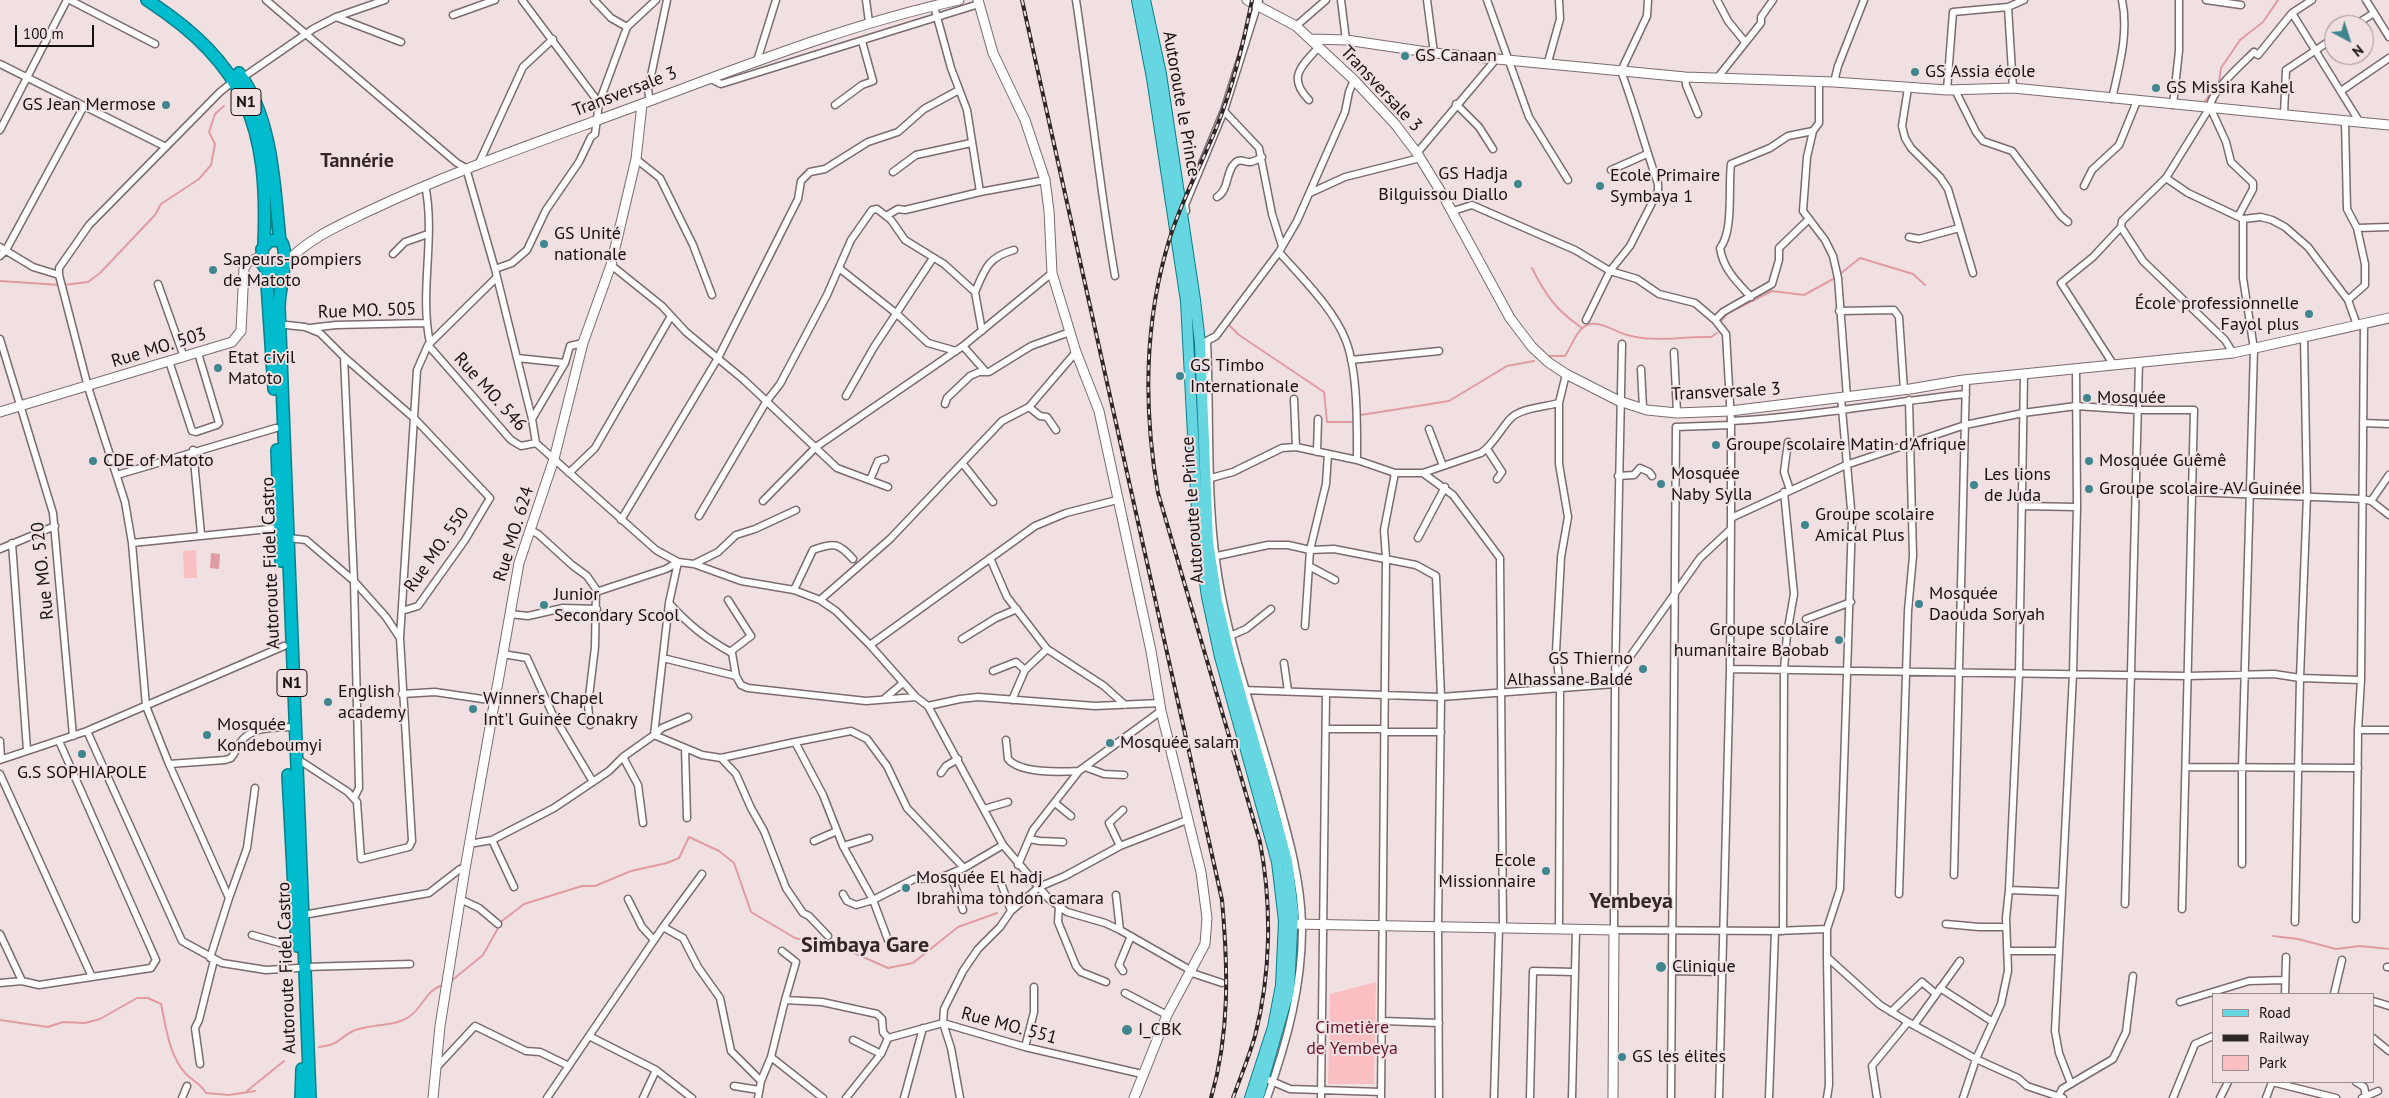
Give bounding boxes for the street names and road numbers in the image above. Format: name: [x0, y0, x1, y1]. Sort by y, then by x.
street label: Autoroute le Prince: [1158, 30, 1204, 178]
street label: Transversale 3: [1336, 41, 1426, 137]
street label: Transversale 3: [570, 62, 680, 122]
road number: N1: [231, 88, 261, 115]
street label: Rue MO. 505: [318, 298, 416, 324]
street label: Rue MO. 503: [109, 323, 209, 373]
street label: Rue MO. 546: [449, 348, 531, 436]
street label: Transversale 3: [1671, 378, 1781, 406]
street label: Autoroute le Prince: [1177, 436, 1209, 584]
street label: Autoroute Fidel Castro: [257, 476, 285, 650]
street label: Rue MO. 624: [489, 484, 539, 584]
street label: Rue MO. 550: [400, 504, 474, 596]
street label: Rue MO. 520: [27, 521, 59, 621]
road number: N1: [277, 670, 307, 696]
street label: Autoroute Fidel Castro: [273, 881, 301, 1055]
street label: Rue MO. 551: [959, 1003, 1059, 1049]

